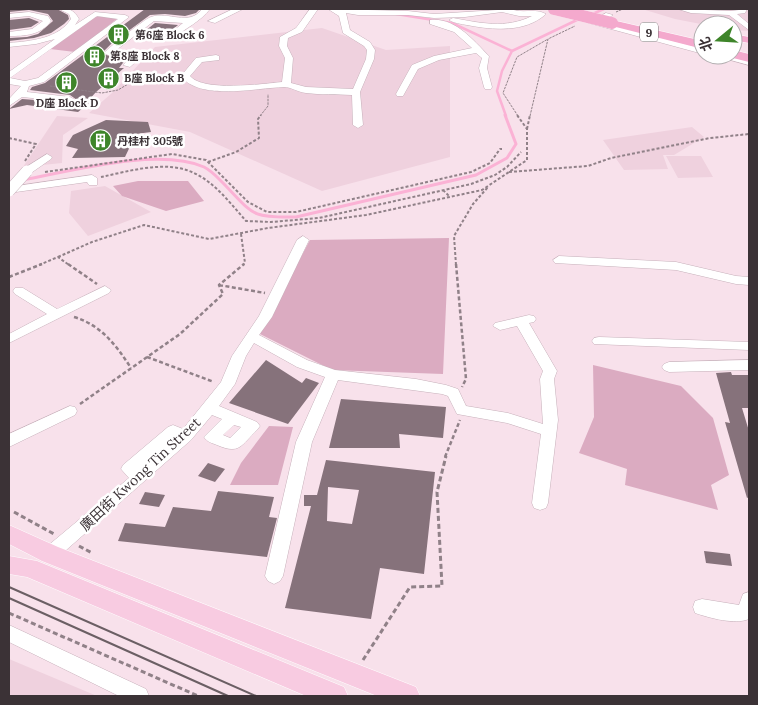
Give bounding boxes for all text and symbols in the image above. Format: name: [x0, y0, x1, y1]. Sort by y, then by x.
north arrow: [693, 15, 743, 65]
road number: 9: [640, 22, 658, 42]
building icon: 第6座 Block 6: [107, 23, 131, 47]
place label: 第6座 Block 6: [135, 28, 205, 42]
text: 北: [695, 35, 716, 53]
building icon: 第8座 Block 8: [82, 44, 106, 68]
place label: 第8座 Block 8: [110, 49, 179, 63]
building icon: B座 Block B: [96, 66, 120, 90]
building icon: D座 Block D: [55, 70, 79, 94]
place label: B座 Block B: [124, 71, 184, 85]
place label: D座 Block D: [36, 96, 98, 110]
building icon: 丹桂村 305號: [89, 129, 113, 153]
place label: 丹桂村 305號: [117, 134, 183, 148]
street label: 廣田街 Kwong Tin Street: [76, 413, 205, 535]

